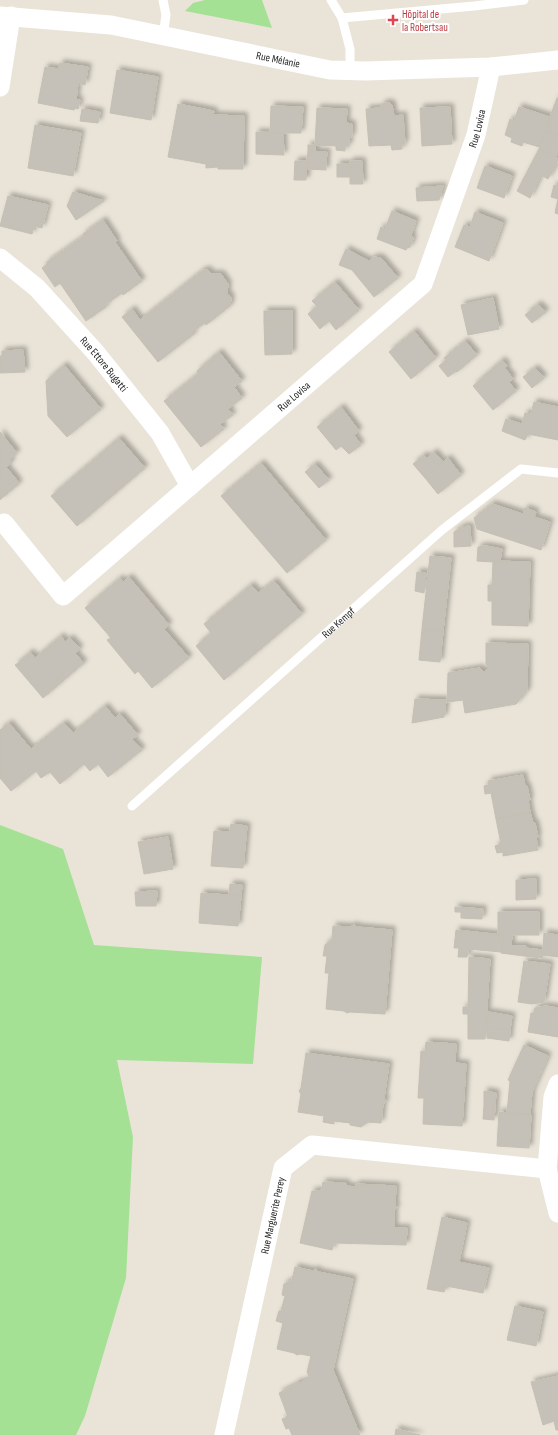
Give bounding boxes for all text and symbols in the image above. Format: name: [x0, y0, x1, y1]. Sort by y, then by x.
place label: Hôpital de la Robertsau: [402, 8, 448, 34]
marker: Hôpital de la Robertsau: [387, 14, 399, 26]
street label: Rue Mélanie: [255, 49, 301, 70]
street label: Rue Lovisa: [466, 108, 488, 149]
street label: Rue Ettore Bugatti: [78, 334, 131, 394]
street label: Rue Lovisa: [275, 379, 313, 414]
street label: Rue Kempf: [319, 604, 358, 641]
street label: Rue Marguerite Perey: [258, 1175, 288, 1255]

